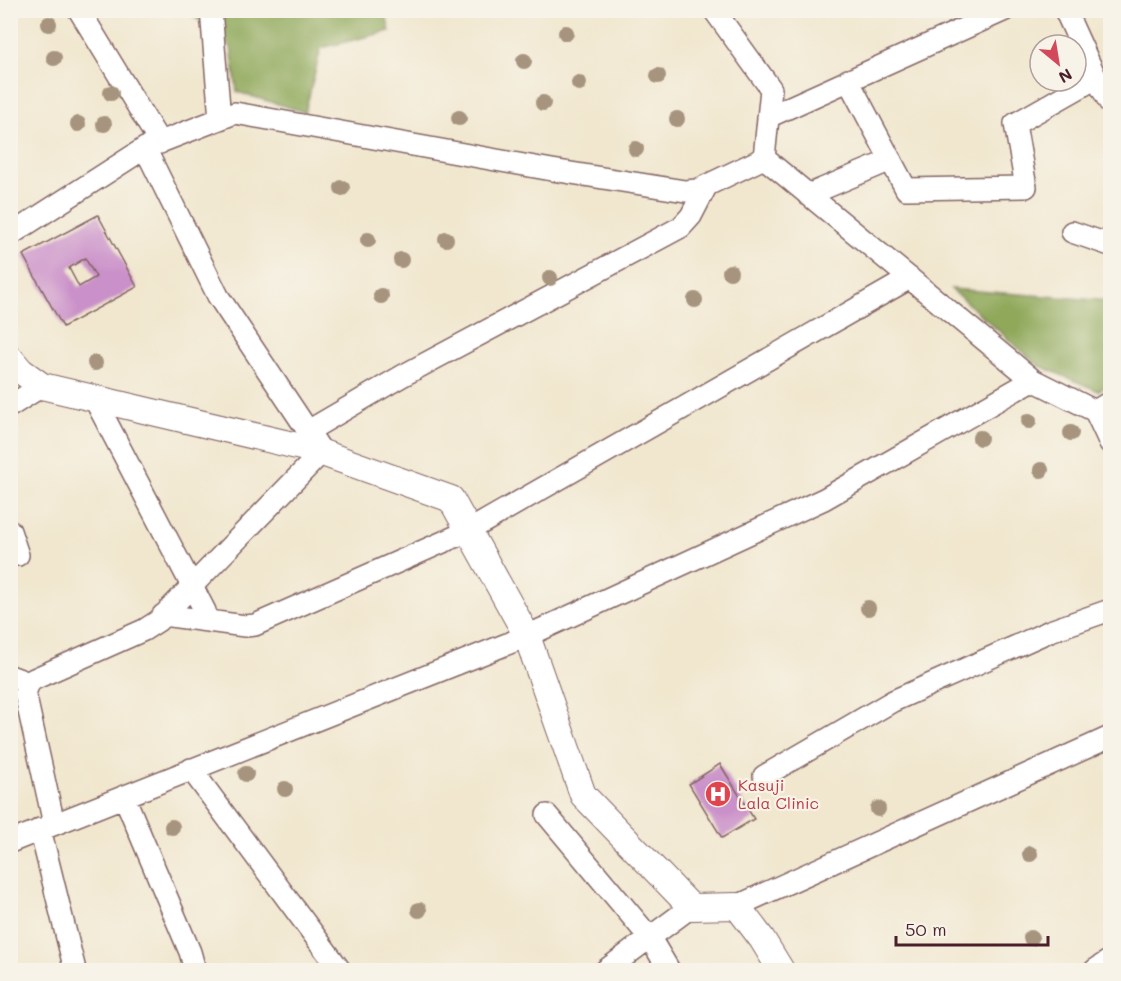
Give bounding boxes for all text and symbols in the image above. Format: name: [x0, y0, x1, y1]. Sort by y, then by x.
north arrow: [1028, 33, 1088, 93]
text: N: [1055, 64, 1076, 89]
place label: Kasuji Lala Clinic: [738, 774, 819, 813]
hospital icon: Kasuji Lala Clinic: [703, 779, 733, 809]
scale bar: [896, 909, 1048, 947]
text: 50 m: [905, 917, 947, 941]

